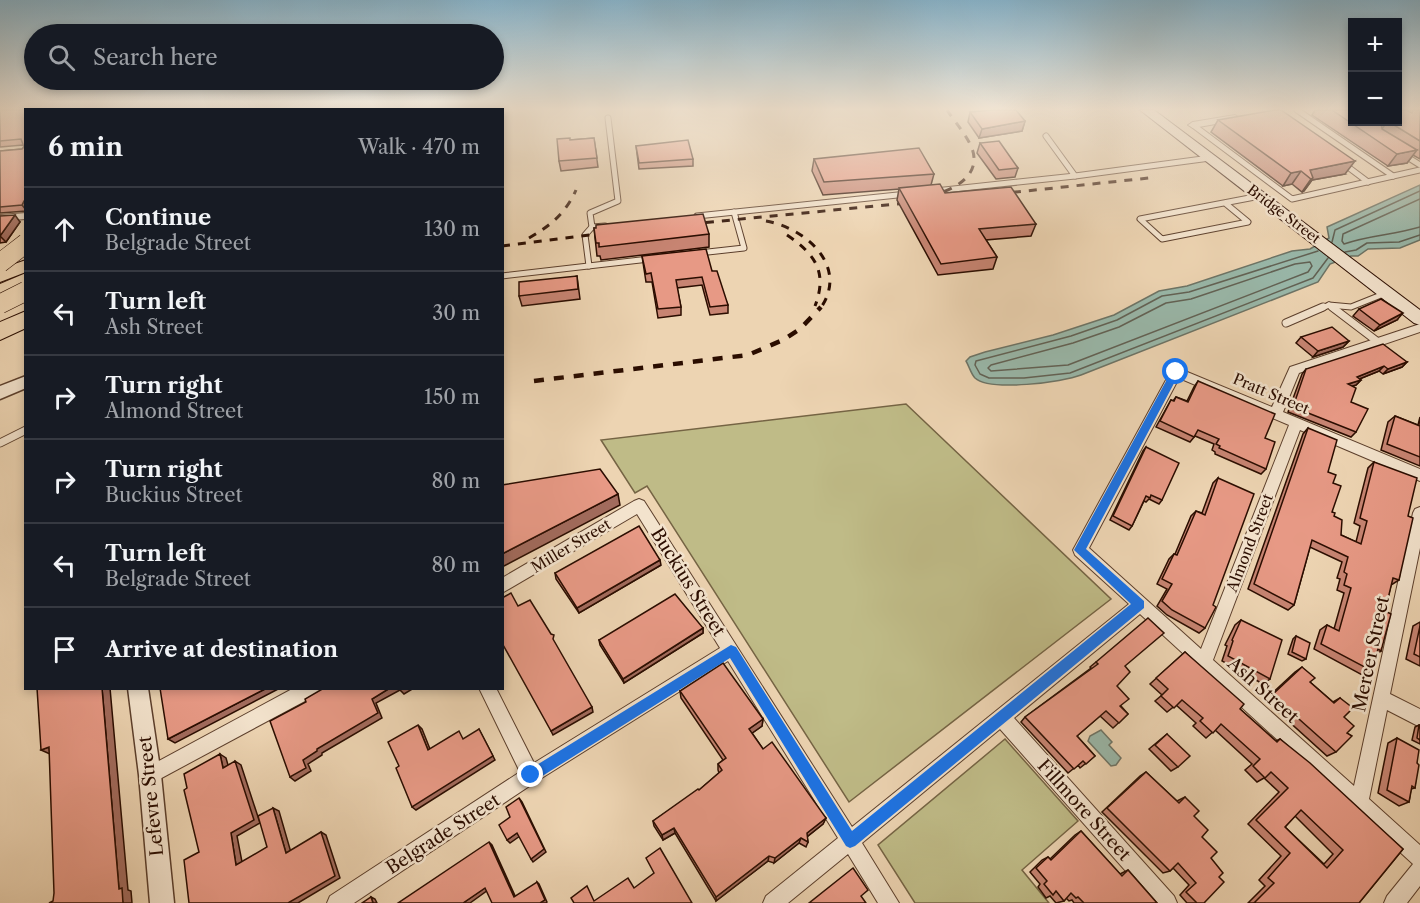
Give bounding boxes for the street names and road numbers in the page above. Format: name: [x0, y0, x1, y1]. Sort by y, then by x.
street label: Bridge Street: [1244, 181, 1324, 247]
street label: Pratt Street: [1230, 369, 1313, 418]
street label: Almond Street: [1222, 490, 1277, 596]
street label: Miller Street: [527, 514, 615, 577]
street label: Buckius Street: [646, 524, 730, 641]
street label: Mercer Street: [1348, 594, 1394, 714]
street label: Ash Street: [1222, 652, 1304, 728]
street label: Lefevre Street: [134, 734, 168, 857]
street label: Fillmore Street: [1033, 755, 1136, 866]
street label: Belgrade Street: [382, 789, 505, 879]

